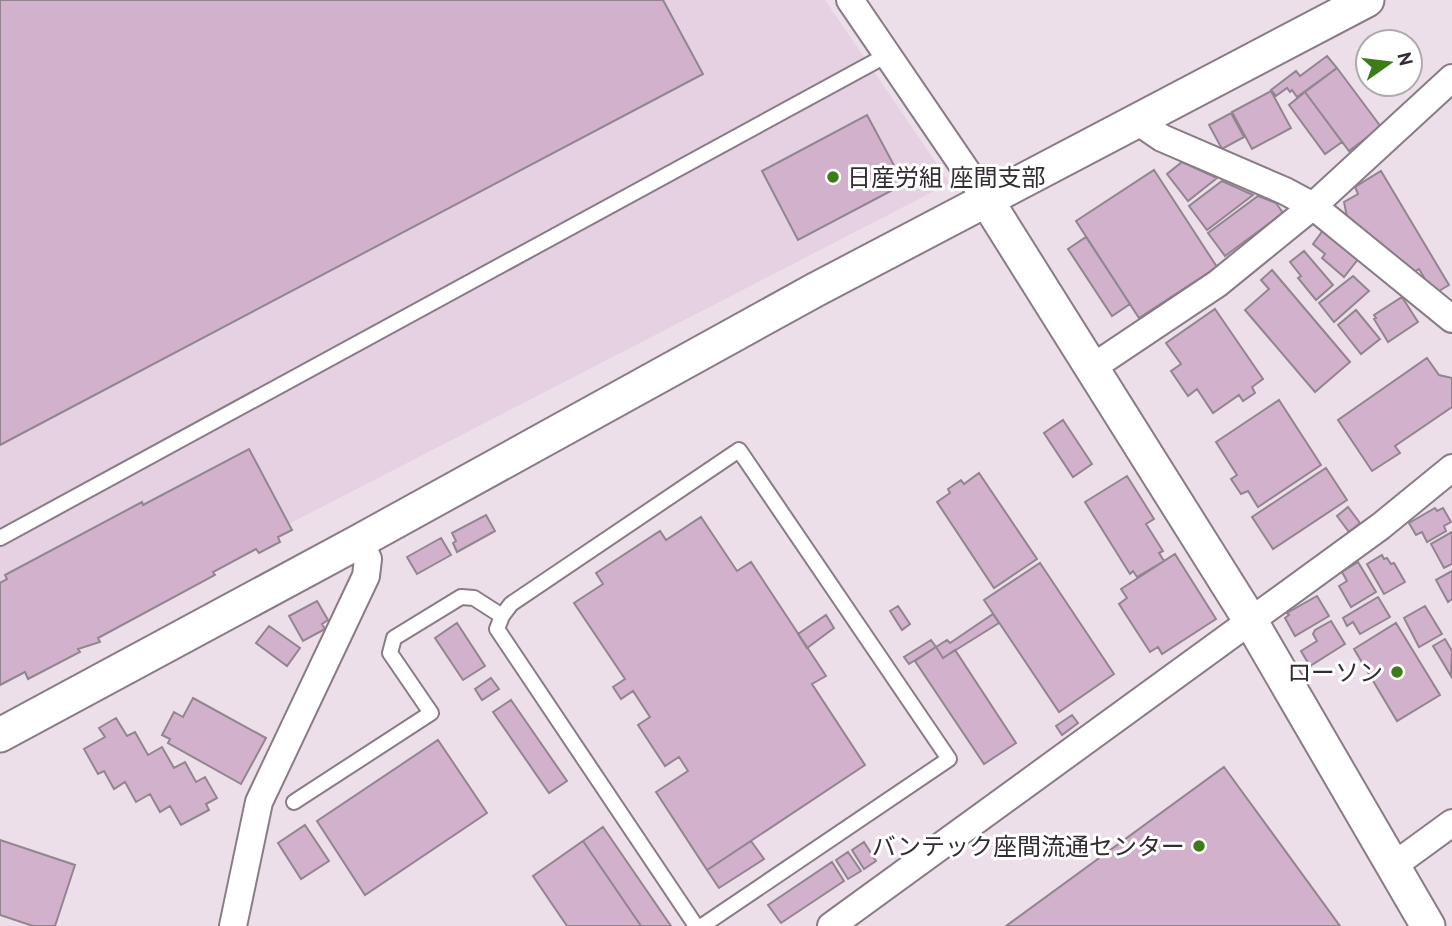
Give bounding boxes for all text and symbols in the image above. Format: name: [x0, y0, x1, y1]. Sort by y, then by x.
north arrow: [1354, 28, 1424, 98]
text: N: [1392, 50, 1419, 68]
place label: 日産労組 座間支部: [847, 162, 1045, 193]
marker: 日産労組 座間支部: [825, 169, 841, 185]
place label: ローソン: [1287, 657, 1383, 688]
marker: ローソン: [1389, 664, 1405, 680]
place label: バンテック座間流通センター: [872, 831, 1185, 862]
marker: バンテック座間流通センター: [1191, 838, 1207, 854]

